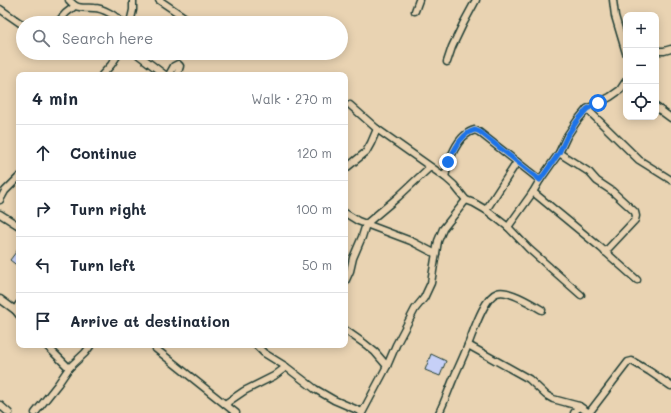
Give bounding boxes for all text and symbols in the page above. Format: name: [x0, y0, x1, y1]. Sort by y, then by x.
map controls: [623, 12, 659, 120]
button: +: [623, 12, 659, 48]
search box: [16, 16, 348, 60]
icon: search: [30, 27, 52, 49]
text: Search here: [62, 28, 153, 48]
button: −: [623, 48, 659, 84]
button: locate: [623, 84, 659, 120]
text: 4 min: [32, 87, 78, 109]
text: Walk · 270 m: [251, 90, 332, 107]
route start: [589, 94, 607, 112]
icon: ahead: [32, 142, 54, 164]
text: Continue: [70, 143, 137, 163]
text: 120 m: [296, 144, 332, 161]
route end: [439, 153, 457, 171]
icon: right: [32, 198, 54, 220]
text: Turn right: [70, 199, 147, 219]
text: 100 m: [296, 200, 332, 217]
icon: left: [32, 254, 54, 276]
text: Turn left: [70, 255, 135, 275]
text: 50 m: [302, 256, 332, 273]
icon: arrive: [32, 310, 54, 332]
text: Arrive at destination: [70, 311, 230, 331]

